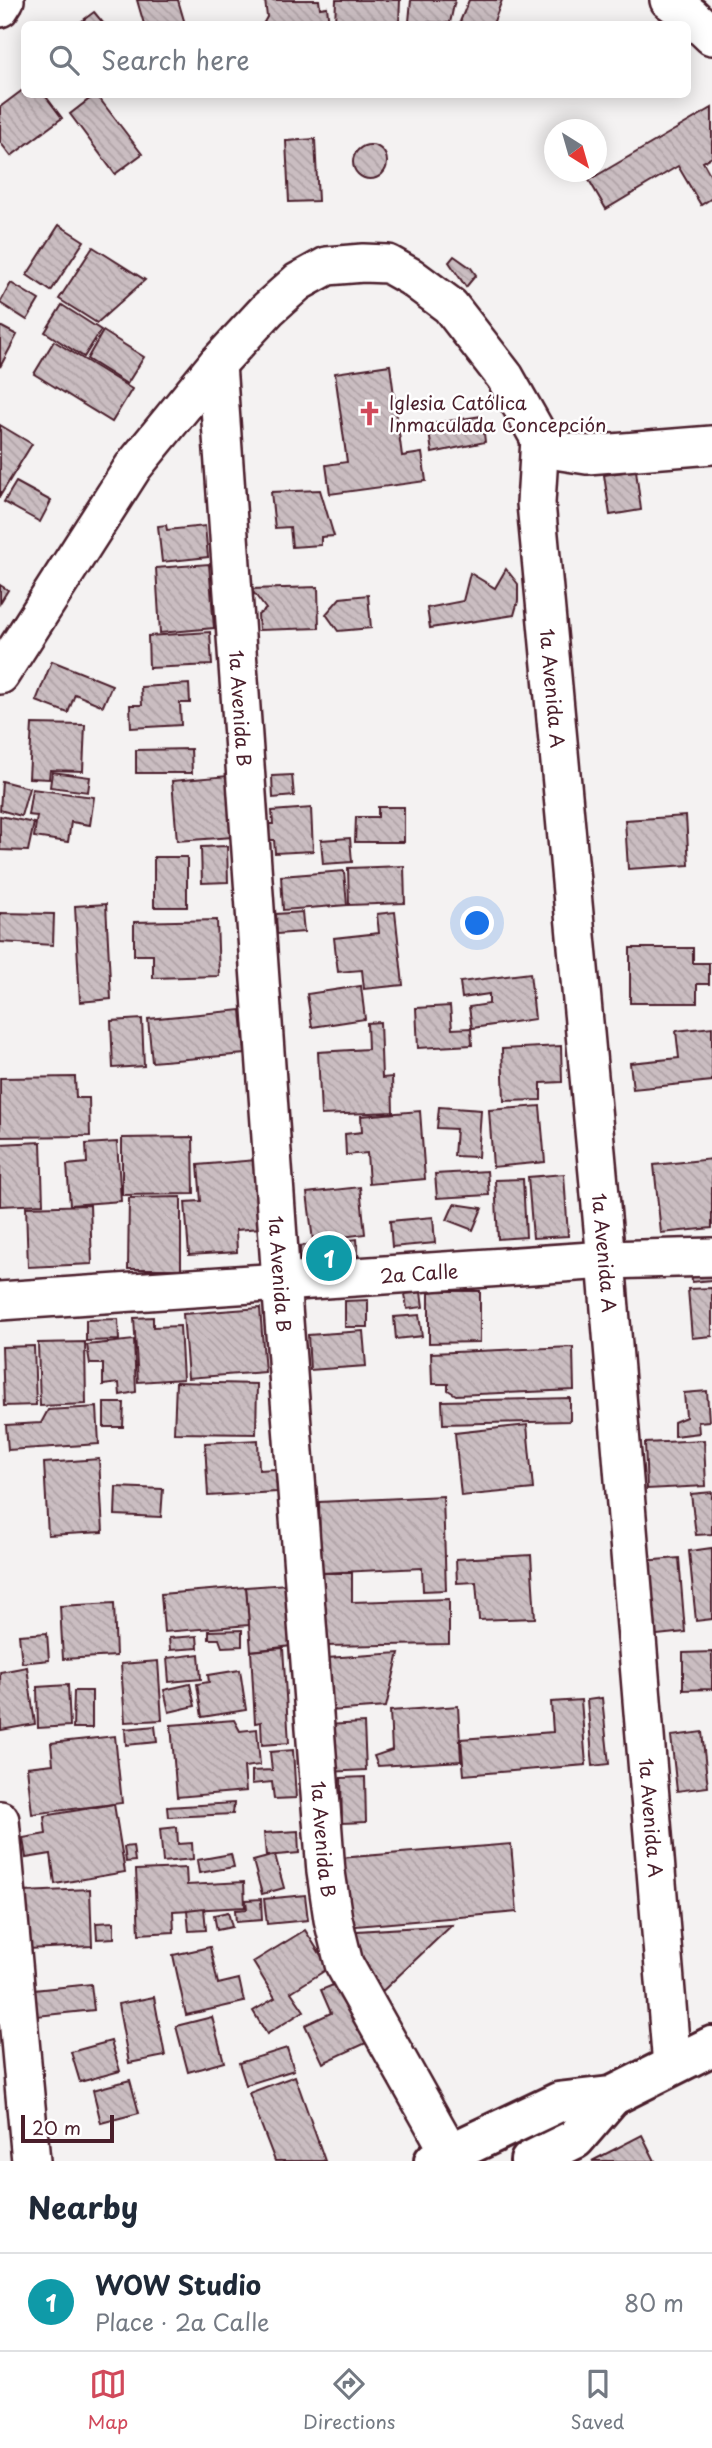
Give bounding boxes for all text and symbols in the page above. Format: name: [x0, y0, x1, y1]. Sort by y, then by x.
search box: [21, 21, 691, 98]
text: Search here: [101, 40, 250, 79]
icon: search: [45, 41, 83, 79]
north arrow: [544, 119, 607, 182]
place label: Iglesia Católica Inmaculada Concepción: [389, 388, 607, 438]
church icon: Iglesia Católica Inmaculada Concepción: [355, 399, 383, 427]
street label: 1a Avenida A: [534, 627, 573, 749]
street label: 1a Avenida B: [223, 649, 259, 767]
your location: [460, 906, 494, 940]
street label: 1a Avenida A: [586, 1192, 624, 1313]
street label: 1a Avenida B: [262, 1215, 299, 1333]
pin: 1: [306, 1232, 352, 1284]
street label: 2a Calle: [379, 1256, 459, 1289]
street label: 1a Avenida A: [633, 1757, 671, 1879]
street label: 1a Avenida B: [305, 1780, 344, 1899]
scale bar: [21, 2112, 114, 2144]
text: 20 m: [32, 2113, 81, 2141]
text: Nearby: [28, 2184, 138, 2229]
text: WOW Studio: [95, 2265, 261, 2304]
text: 1: [46, 2285, 57, 2320]
text: 80 m: [624, 2285, 684, 2320]
text: Place · 2a Calle: [95, 2304, 269, 2339]
tab: Map: [88, 2365, 128, 2435]
tab: Directions: [303, 2365, 396, 2435]
tab: Saved: [571, 2365, 624, 2435]

